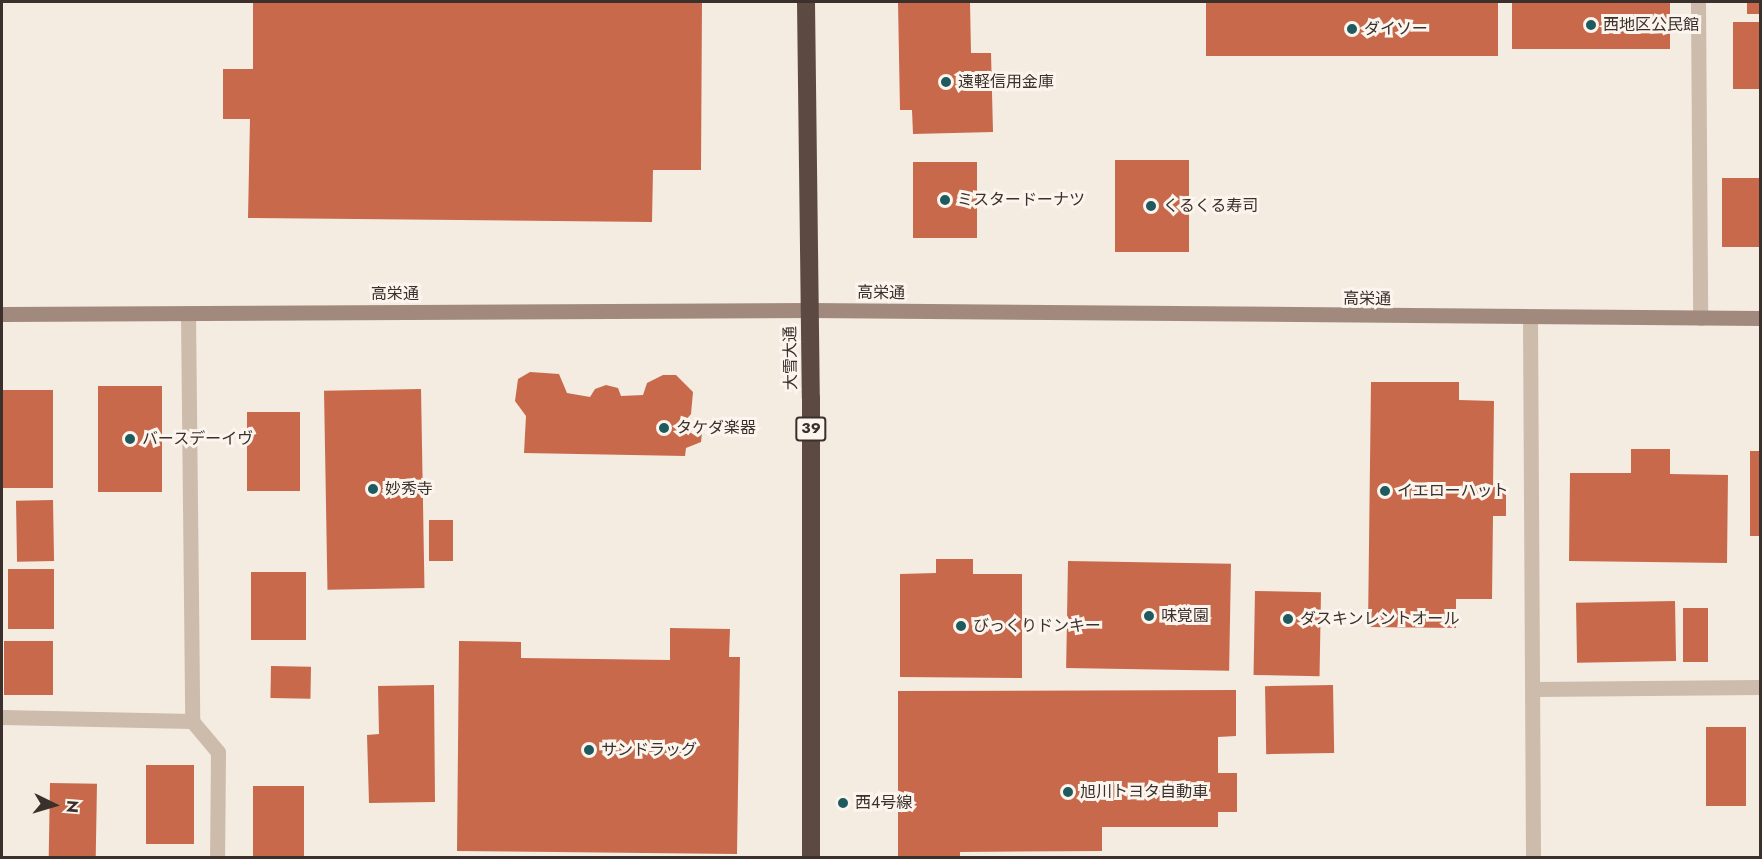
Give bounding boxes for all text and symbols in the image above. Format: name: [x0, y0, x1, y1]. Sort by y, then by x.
place label: 西地区公民館: [1603, 15, 1699, 35]
marker: 西地区公民館: [1584, 18, 1598, 32]
place label: ダイソー: [1364, 19, 1428, 39]
marker: ダイソー: [1345, 22, 1359, 36]
place label: 遠軽信用金庫: [958, 72, 1054, 92]
marker: 遠軽信用金庫: [939, 75, 953, 89]
place label: ミスタードーナツ: [957, 190, 1085, 210]
marker: ミスタードーナツ: [938, 193, 952, 207]
place label: くるくる寿司: [1163, 196, 1259, 216]
marker: くるくる寿司: [1144, 199, 1158, 213]
street label: 高栄通: [857, 283, 905, 303]
street label: 高栄通: [371, 284, 419, 304]
street label: 高栄通: [1343, 289, 1391, 309]
street label: 大雪大通: [781, 326, 801, 390]
road number: 39: [794, 417, 828, 441]
place label: タケダ楽器: [676, 418, 756, 438]
marker: タケダ楽器: [657, 421, 671, 435]
place label: バースデーイヴ: [142, 429, 254, 449]
marker: バースデーイヴ: [123, 432, 137, 446]
place label: 妙秀寺: [385, 479, 433, 499]
place label: イエローハット: [1397, 481, 1509, 501]
marker: 妙秀寺: [366, 482, 380, 496]
marker: イエローハット: [1378, 484, 1392, 498]
place label: 味覚園: [1161, 606, 1209, 626]
marker: 味覚園: [1142, 609, 1156, 623]
place label: ダスキンレントオール: [1300, 609, 1460, 629]
marker: ダスキンレントオール: [1281, 612, 1295, 626]
place label: びっくりドンキー: [973, 616, 1101, 636]
marker: びっくりドンキー: [954, 619, 968, 633]
place label: サンドラッグ: [601, 740, 697, 760]
marker: サンドラッグ: [582, 743, 596, 757]
north arrow: [24, 775, 84, 835]
place label: 旭川トヨタ自動車: [1080, 782, 1208, 802]
marker: 旭川トヨタ自動車: [1061, 785, 1075, 799]
place label: 西4号線: [855, 793, 912, 813]
marker: 西4号線: [836, 796, 850, 810]
text: N: [60, 799, 84, 814]

